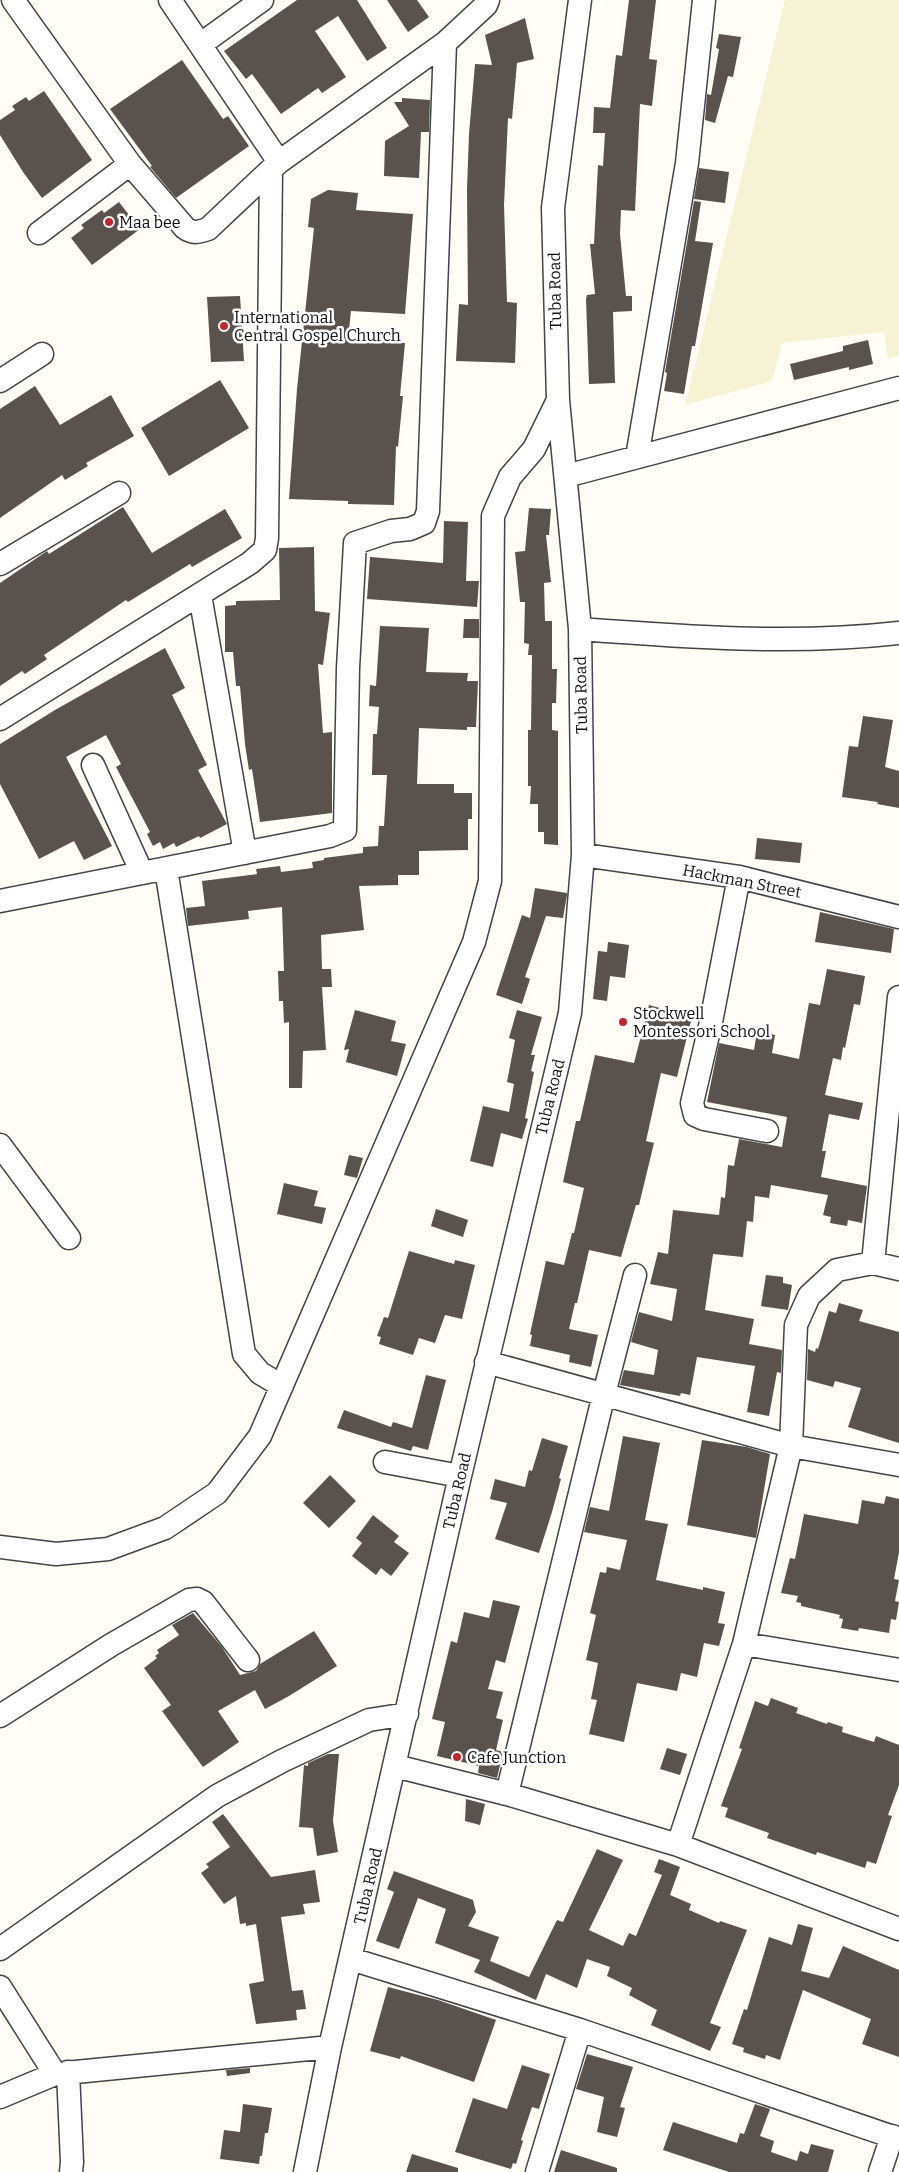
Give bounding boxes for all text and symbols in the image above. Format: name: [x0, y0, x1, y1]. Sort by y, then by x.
place label: Maa bee: [119, 213, 180, 232]
marker: Maa bee: [103, 216, 115, 228]
street label: Tuba Road: [545, 251, 565, 330]
place label: International Central Gospel Church: [234, 308, 401, 345]
marker: International Central Gospel Church: [218, 320, 230, 332]
street label: Tuba Road: [571, 655, 591, 734]
street label: Hackman Street: [681, 860, 803, 902]
place label: Stockwell Montessori School: [633, 1004, 771, 1041]
marker: Stockwell Montessori School: [617, 1016, 629, 1028]
street label: Tuba Road: [531, 1056, 569, 1137]
street label: Tuba Road: [439, 1450, 475, 1531]
place label: Cafe Junction: [467, 1748, 566, 1767]
marker: Cafe Junction: [451, 1751, 463, 1763]
street label: Tuba Road: [350, 1845, 386, 1926]

